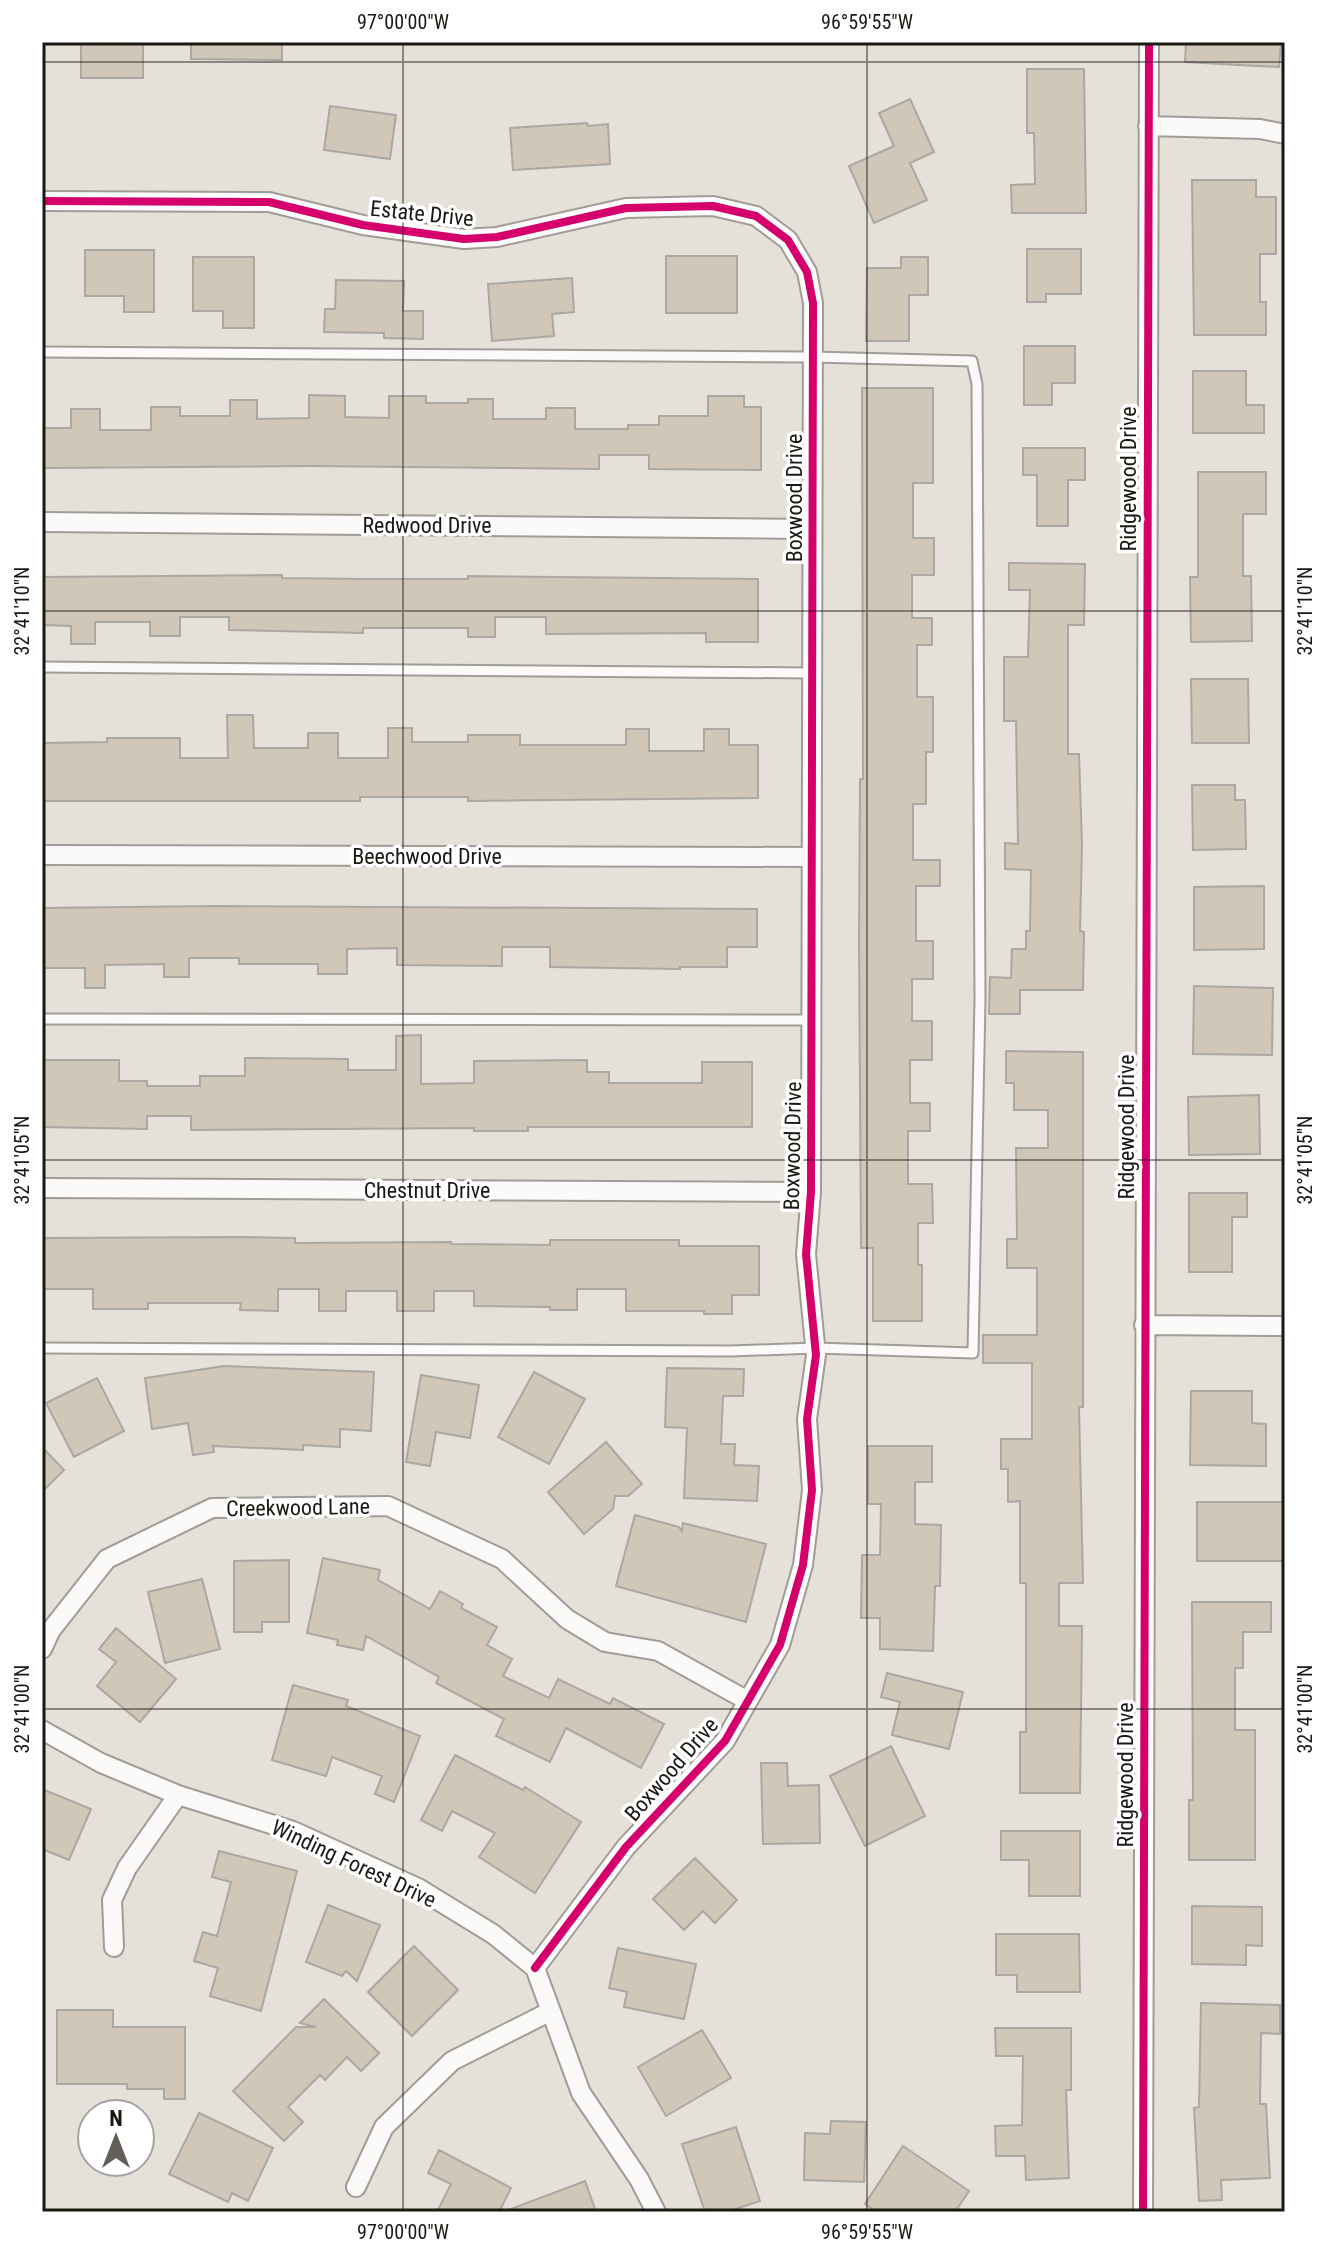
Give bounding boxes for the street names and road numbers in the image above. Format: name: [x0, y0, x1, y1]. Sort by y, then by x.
street label: Estate Drive: [369, 196, 475, 231]
street label: Ridgewood Drive: [1116, 406, 1141, 552]
street label: Boxwood Drive: [782, 434, 807, 562]
street label: Redwood Drive: [362, 513, 492, 538]
street label: Beechwood Drive: [352, 844, 502, 869]
street label: Ridgewood Drive: [1114, 1054, 1139, 1200]
street label: Boxwood Drive: [779, 1081, 806, 1211]
street label: Chestnut Drive: [364, 1178, 490, 1203]
street label: Creekwood Lane: [226, 1494, 370, 1521]
street label: Ridgewood Drive: [1113, 1702, 1138, 1848]
street label: Boxwood Drive: [620, 1713, 723, 1826]
street label: Winding Forest Drive: [268, 1814, 440, 1913]

